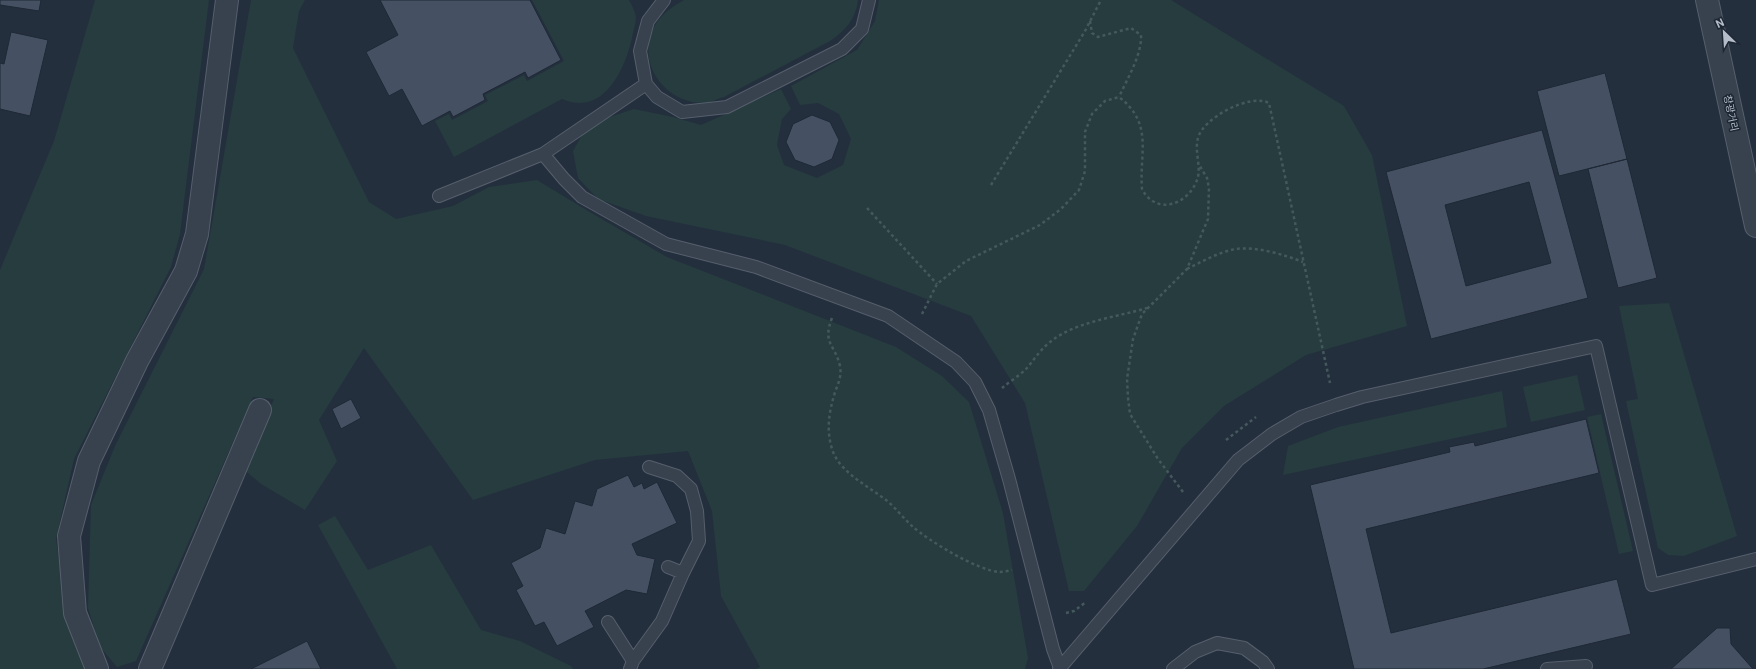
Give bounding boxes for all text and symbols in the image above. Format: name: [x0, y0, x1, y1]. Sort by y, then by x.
north arrow: [1704, 12, 1744, 52]
text: N: [1714, 16, 1726, 31]
street label: 창광거리: [1722, 94, 1740, 132]

